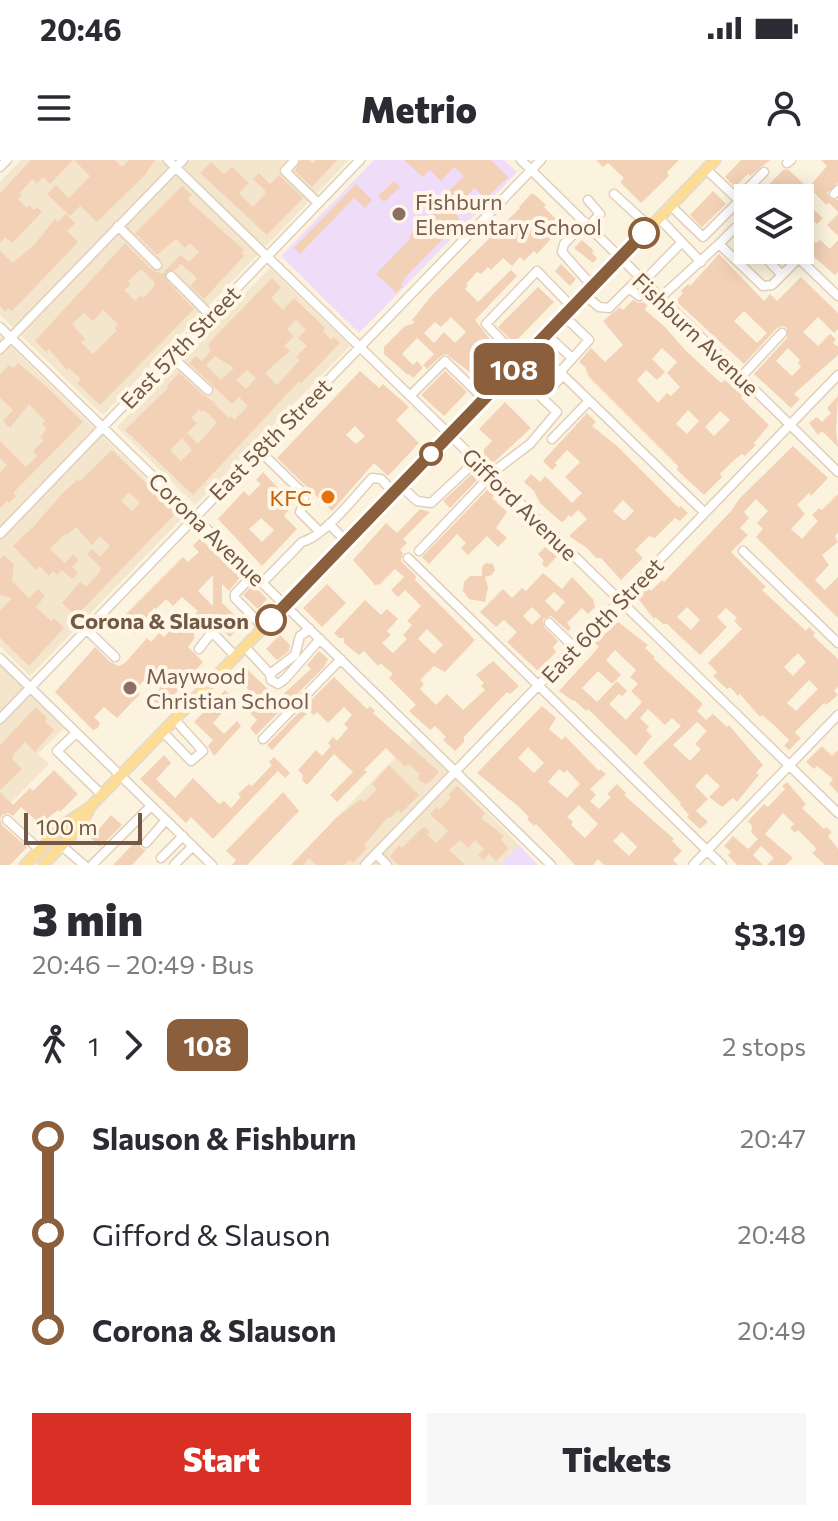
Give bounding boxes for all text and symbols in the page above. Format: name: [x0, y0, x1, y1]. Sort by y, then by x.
text: 20:46: [40, 10, 122, 47]
icon: menu: [32, 86, 76, 130]
text: Metrio: [361, 86, 477, 130]
icon: person: [762, 86, 806, 130]
map controls: [734, 184, 814, 264]
button: layers: [734, 184, 814, 264]
place label: Fishburn Elementary School: [415, 188, 602, 240]
marker: Fishburn Elementary School: [390, 205, 408, 223]
unlabelled marker: [629, 218, 659, 248]
street label: Fishburn Avenue: [627, 267, 765, 401]
street label: East 57th Street: [115, 280, 245, 414]
line badge: 108: [468, 343, 560, 395]
text: 108: [490, 352, 538, 386]
street label: East 58th Street: [203, 372, 337, 506]
street label: Gifford Avenue: [457, 442, 583, 566]
unlabelled marker: [420, 443, 442, 465]
street label: Corona Avenue: [143, 467, 271, 591]
place label: KFC: [270, 484, 312, 511]
marker: KFC: [319, 488, 337, 506]
street label: East 60th Street: [536, 552, 668, 688]
marker: Corona & Slauson: [256, 605, 286, 635]
place label: Corona & Slauson: [70, 607, 249, 634]
place label: Maywood Christian School: [146, 662, 309, 714]
marker: Maywood Christian School: [121, 679, 139, 697]
scale bar: [24, 809, 142, 845]
text: 100 m: [36, 813, 98, 840]
text: 3 min: [32, 891, 143, 945]
text: $3.19: [734, 915, 806, 952]
text: 20:46 – 20:49 · Bus: [32, 948, 254, 979]
icon: walk: [32, 1023, 76, 1067]
icon: forward: [111, 1023, 155, 1067]
text: 108: [183, 1028, 232, 1062]
text: 1: [88, 1030, 99, 1061]
text: 2 stops: [722, 1030, 806, 1061]
text: Slauson & Fishburn: [92, 1119, 356, 1156]
text: 20:47: [740, 1122, 806, 1153]
text: Gifford & Slauson: [92, 1215, 331, 1252]
text: 20:48: [737, 1218, 806, 1249]
text: Corona & Slauson: [92, 1311, 336, 1348]
text: 20:49: [737, 1314, 806, 1345]
button: Start: [32, 1413, 411, 1505]
button: Tickets: [427, 1413, 806, 1505]

